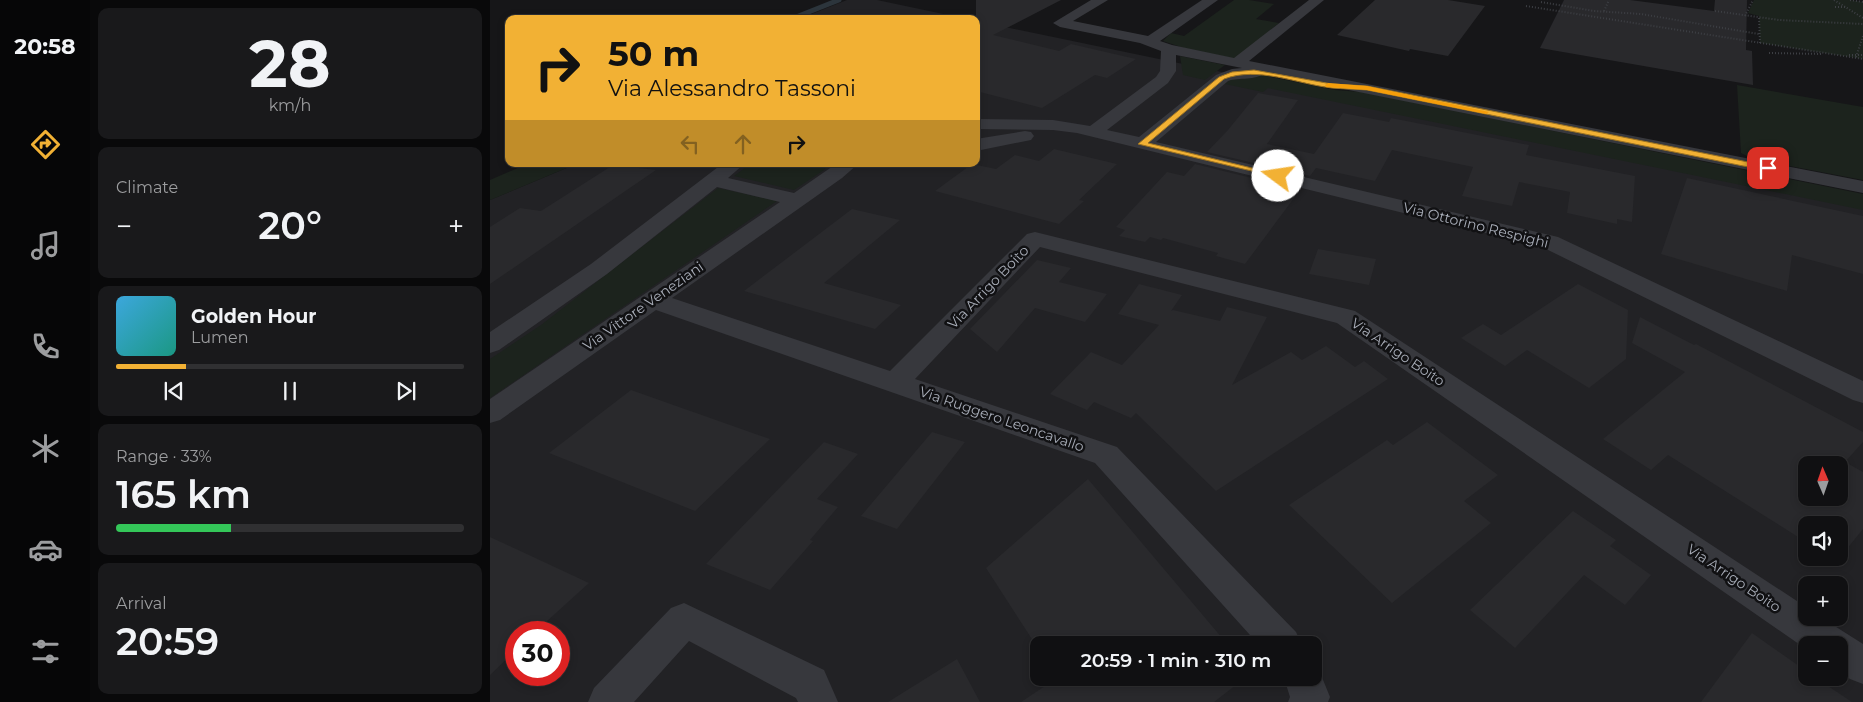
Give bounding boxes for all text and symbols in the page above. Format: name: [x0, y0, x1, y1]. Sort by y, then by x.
text: 28: [249, 24, 331, 103]
text: 50 m: [608, 32, 699, 75]
text: 20:58: [14, 33, 76, 60]
icon: right: [525, 35, 590, 100]
text: Via Alessandro Tassoni: [608, 75, 856, 102]
text: km/h: [269, 96, 311, 115]
icon: directions: [28, 127, 63, 162]
icon: left: [676, 130, 704, 158]
icon: ahead: [729, 130, 757, 158]
icon: right: [782, 130, 810, 158]
pin: [1747, 147, 1789, 189]
position arrow: [1251, 149, 1303, 201]
icon: arrive: [1754, 154, 1782, 182]
text: Climate: [116, 178, 178, 197]
street label: Via Ottorino Respighi: [1401, 198, 1551, 252]
text: 20°: [258, 202, 322, 249]
text: −: [116, 209, 132, 243]
text: +: [448, 209, 464, 243]
icon: music: [28, 228, 63, 263]
street label: Via Arrigo Boito: [944, 241, 1033, 333]
street label: Via Vittore Veneziani: [579, 258, 707, 354]
text: Golden Hour: [191, 305, 317, 328]
street label: Via Arrigo Boito: [1348, 314, 1449, 390]
text: Lumen: [191, 328, 249, 347]
icon: phone: [28, 329, 63, 364]
icon: previous: [160, 377, 188, 405]
icon: pause: [276, 377, 304, 405]
icon: next: [392, 377, 420, 405]
street label: Via Ruggero Leoncavallo: [917, 382, 1087, 456]
icon: climate: [28, 431, 63, 466]
text: Range · 33%: [116, 447, 212, 466]
north arrow: [1798, 456, 1848, 506]
map controls: [1798, 456, 1848, 686]
text: 165 km: [116, 471, 251, 518]
button: sound: [1798, 516, 1848, 566]
icon: car: [28, 532, 63, 567]
street label: Via Arrigo Boito: [1684, 540, 1785, 616]
button: +: [1798, 576, 1848, 626]
text: Arrival: [116, 594, 166, 613]
text: 20:59: [116, 618, 219, 665]
speed limit sign: 30: [505, 621, 570, 686]
icon: filters: [28, 634, 63, 669]
button: −: [1798, 636, 1848, 686]
text: 20:59 · 1 min · 310 m: [1081, 649, 1271, 672]

